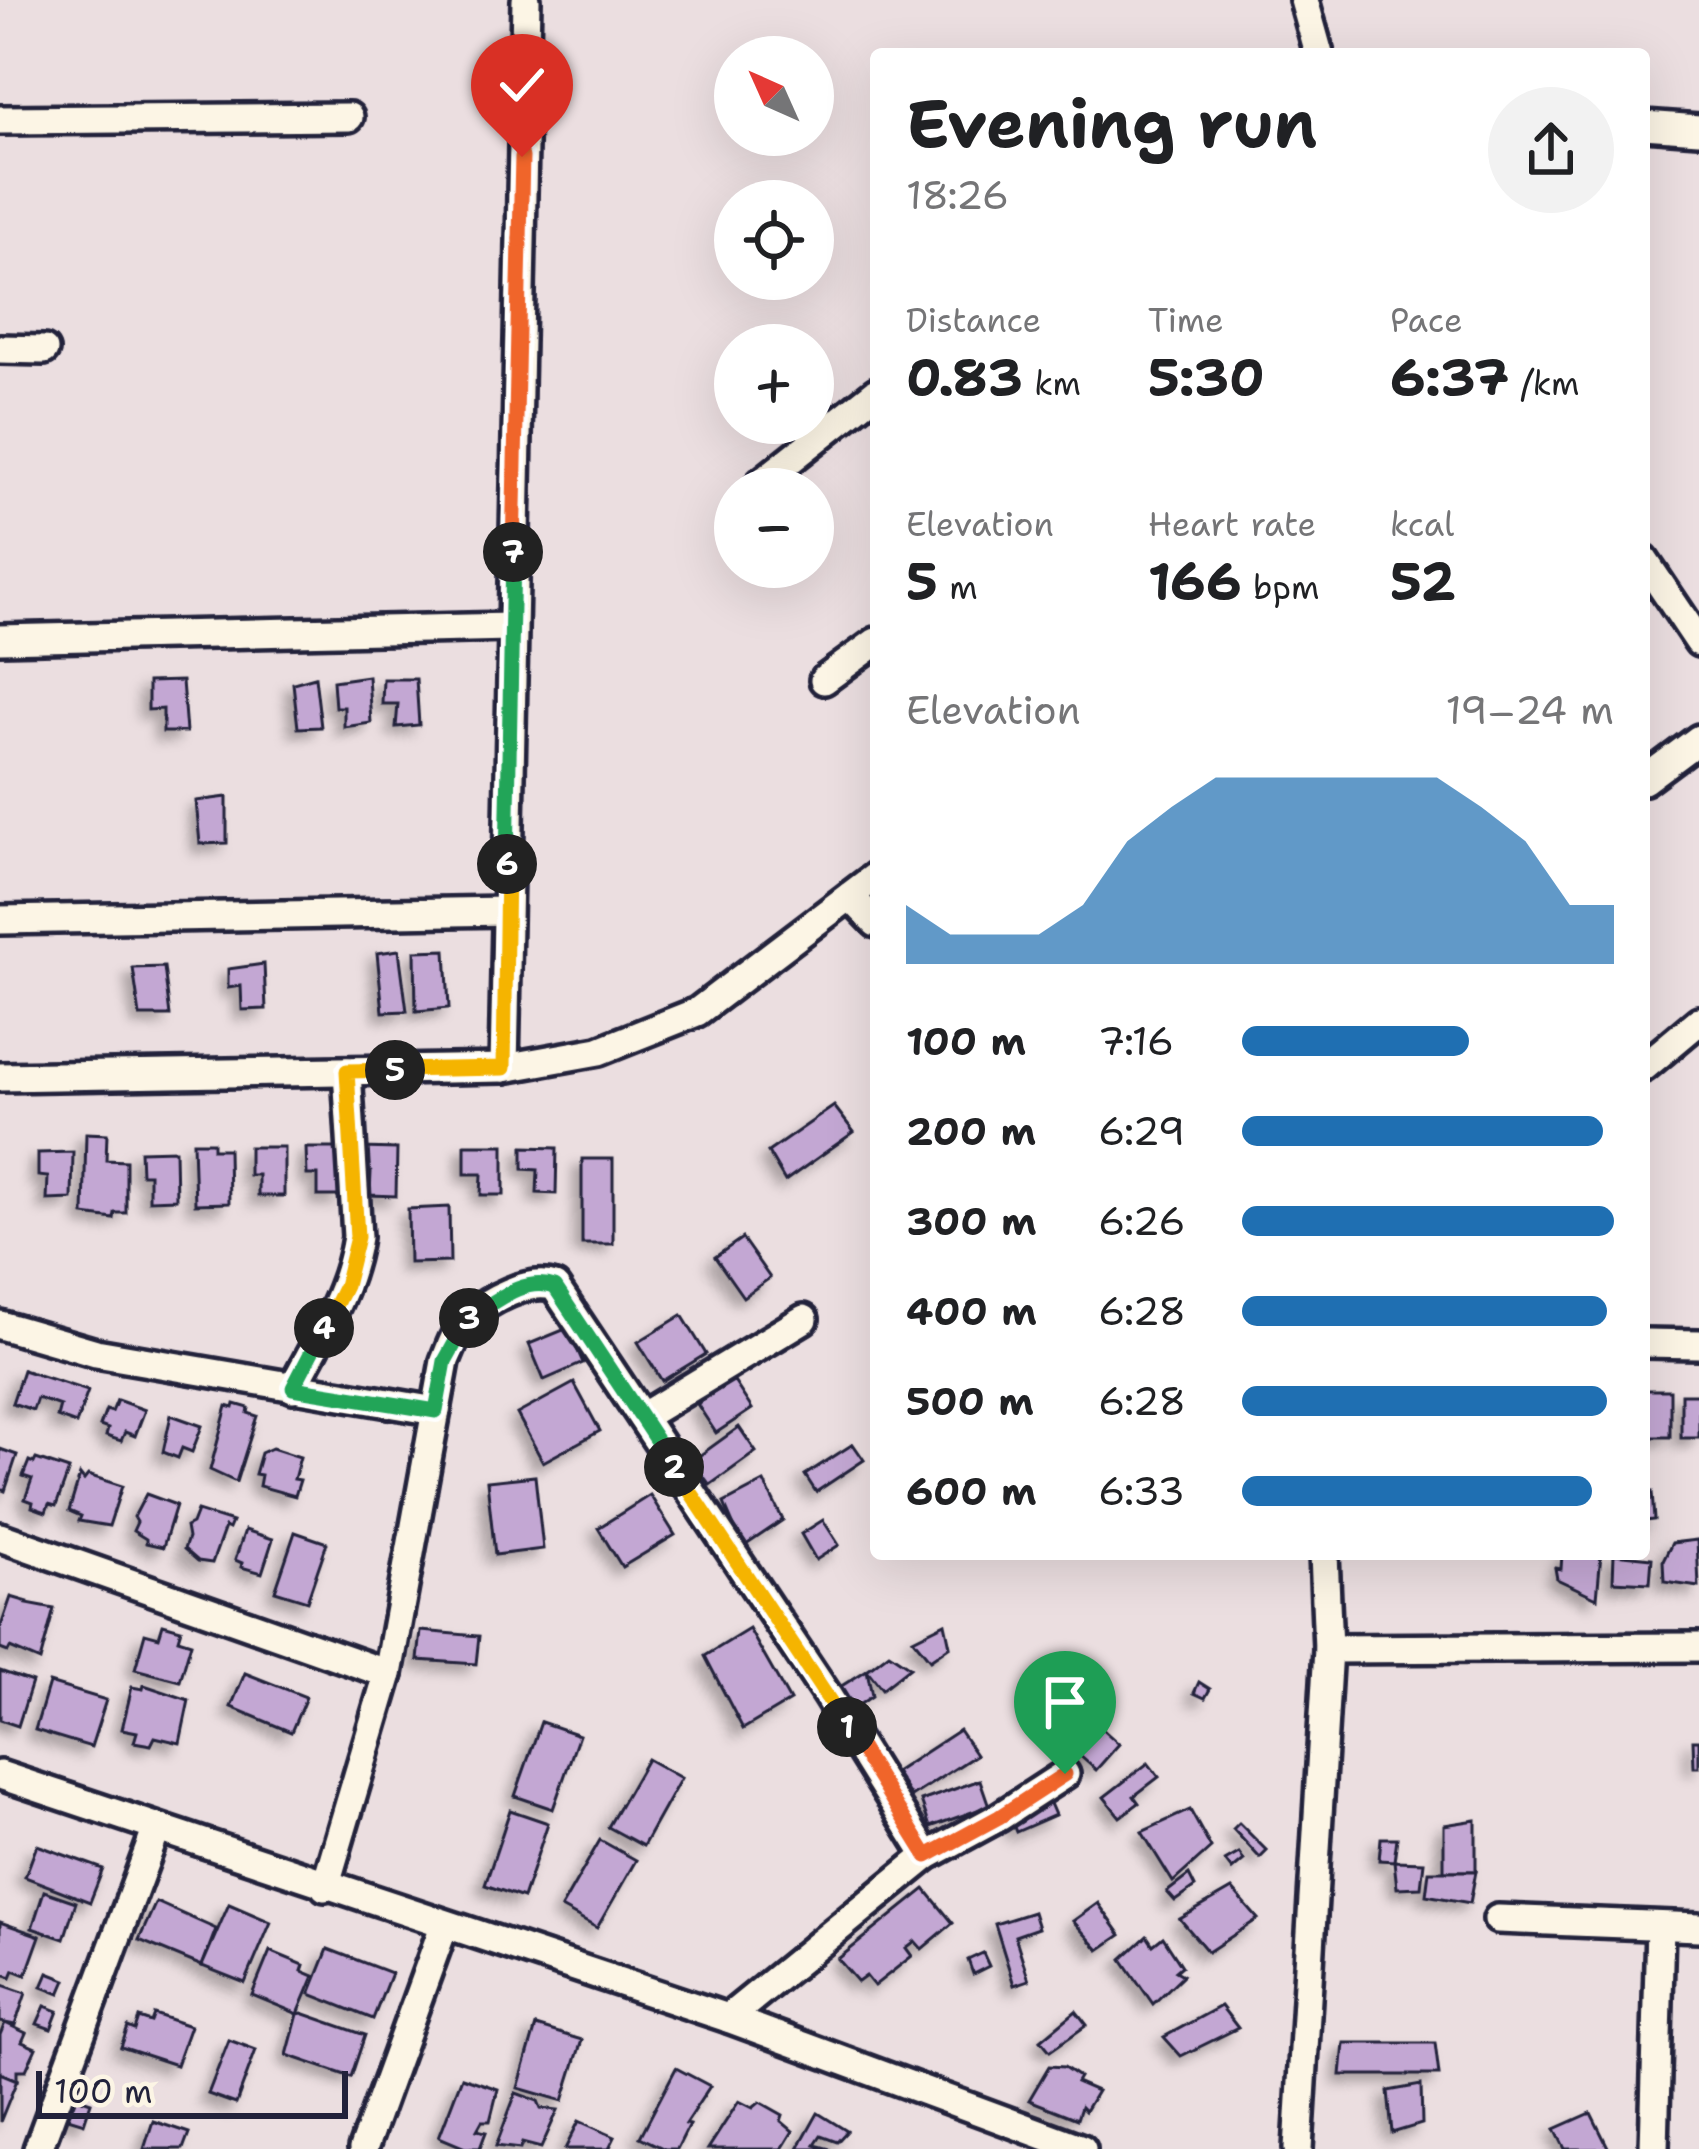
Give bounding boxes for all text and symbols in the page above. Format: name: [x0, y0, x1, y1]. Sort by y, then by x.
pin: [471, 34, 573, 157]
north arrow: [714, 36, 834, 156]
map controls: [714, 36, 834, 588]
icon: check: [489, 52, 555, 118]
text: Evening run: [906, 80, 1317, 168]
button: share: [1488, 87, 1614, 213]
text: 18:26: [906, 169, 1009, 221]
button: locate: [714, 180, 834, 300]
text: Distance: [906, 298, 1041, 343]
text: Time: [1148, 298, 1224, 343]
text: Pace: [1390, 298, 1463, 343]
button: +: [714, 324, 834, 444]
text: 0.83: [906, 343, 1023, 411]
text: 5:30: [1148, 343, 1265, 411]
text: 6:37: [1390, 343, 1509, 411]
text: km: [1023, 361, 1081, 406]
text: /km: [1509, 361, 1579, 406]
button: −: [714, 468, 834, 588]
text: Elevation: [906, 502, 1054, 547]
text: Heart rate: [1148, 502, 1316, 547]
text: kcal: [1390, 502, 1454, 547]
pin: 7: [483, 522, 543, 582]
text: 7: [501, 529, 525, 574]
text: 5: [906, 547, 938, 615]
text: 166: [1148, 547, 1242, 615]
text: 52: [1390, 547, 1456, 615]
text: m: [938, 565, 978, 610]
text: bpm: [1242, 565, 1319, 610]
text: Elevation: [906, 684, 1081, 736]
text: 19–24 m: [1446, 684, 1614, 736]
pin: 6: [477, 834, 537, 894]
text: 6: [495, 841, 519, 886]
text: 100 m: [906, 1015, 1026, 1067]
text: 7:16: [1098, 1015, 1174, 1067]
pin: 5: [365, 1040, 425, 1100]
text: 5: [385, 1047, 405, 1092]
text: 200 m: [906, 1105, 1036, 1157]
text: 6:29: [1098, 1105, 1185, 1157]
text: 300 m: [906, 1195, 1037, 1247]
text: 6:26: [1098, 1195, 1186, 1247]
text: 400 m: [906, 1285, 1037, 1337]
text: 6:28: [1098, 1285, 1186, 1337]
pin: 3: [439, 1288, 499, 1348]
text: 3: [457, 1295, 481, 1340]
pin: 4: [294, 1298, 354, 1358]
text: 4: [312, 1305, 336, 1350]
text: 500 m: [906, 1375, 1034, 1427]
text: 6:28: [1098, 1375, 1186, 1427]
pin: 2: [644, 1437, 704, 1497]
text: 2: [662, 1444, 686, 1489]
text: 600 m: [906, 1465, 1037, 1517]
text: 6:33: [1098, 1465, 1185, 1517]
pin: [1014, 1651, 1116, 1774]
icon: arrive: [1032, 1669, 1098, 1735]
pin: 1: [817, 1697, 877, 1757]
text: 1: [839, 1704, 855, 1749]
scale bar: [36, 2065, 348, 2118]
text: 100 m: [54, 2069, 153, 2114]

